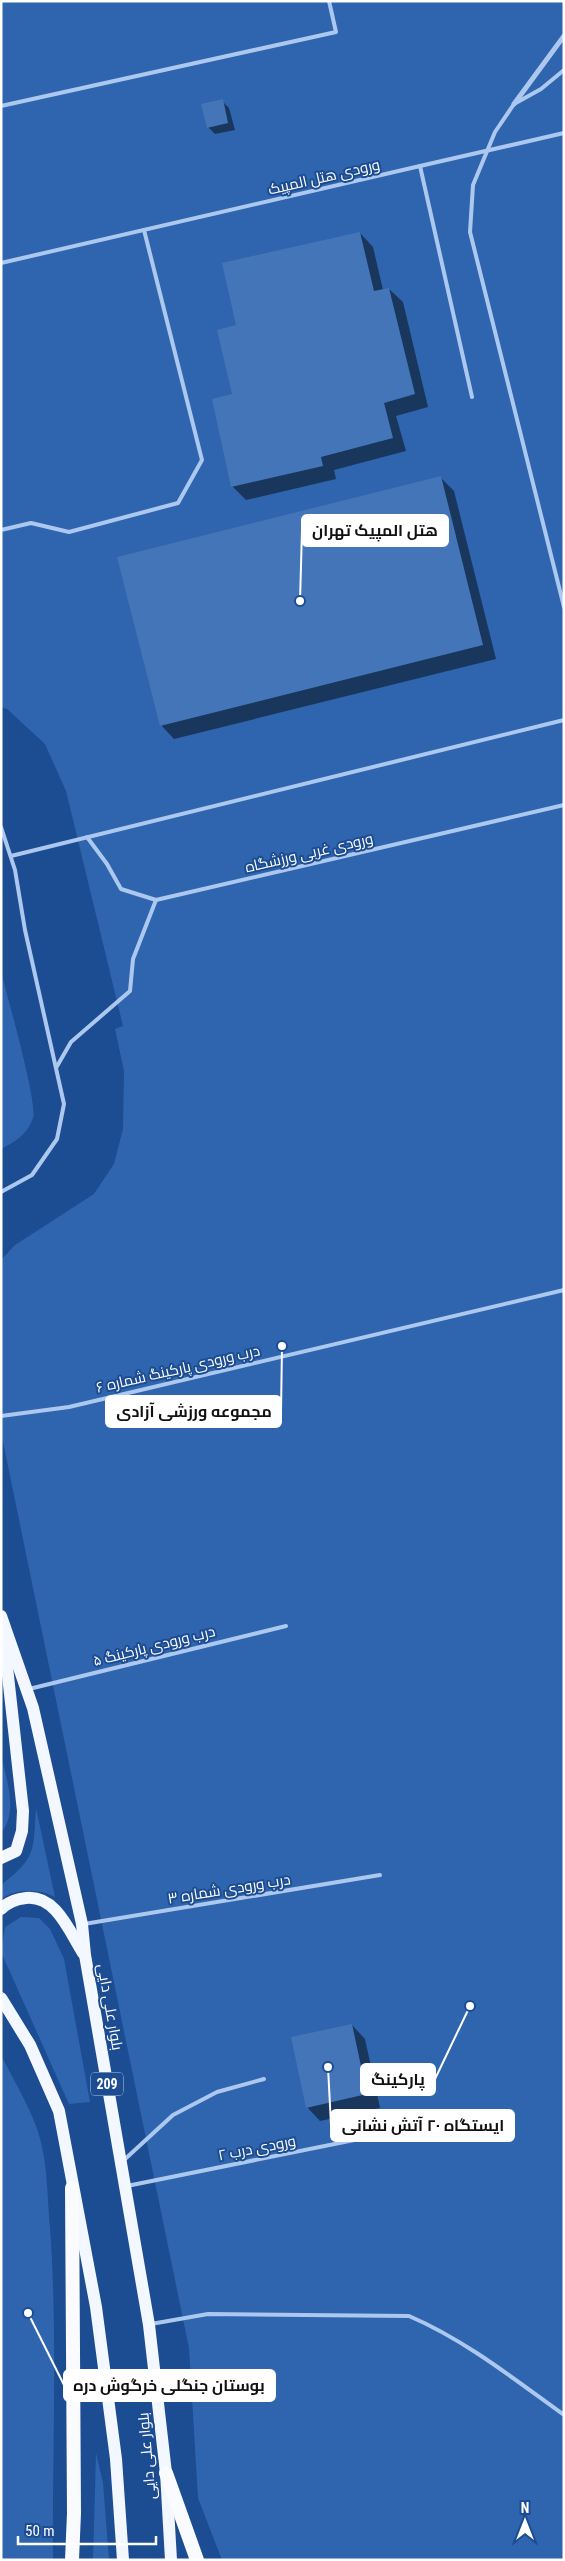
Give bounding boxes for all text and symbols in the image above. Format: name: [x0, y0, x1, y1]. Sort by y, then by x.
street label: ورودی هتل المپیک: [266, 155, 382, 200]
callout: هتل المپیک تهران: [302, 515, 448, 546]
text: هتل المپیک تهران: [312, 521, 438, 542]
street label: ورودی غربی ورزشگاه: [243, 830, 375, 877]
street label: درب ورودی پارکینگ شماره ۶: [94, 1341, 262, 1398]
callout: مجموعه ورزشی آزادی: [106, 1396, 281, 1427]
text: مجموعه ورزشی آزادی: [116, 1402, 272, 1421]
street label: درب ورودی پارکینگ ۵: [91, 1622, 217, 1671]
street label: درب ورودی شماره ۳: [166, 1870, 292, 1909]
street label: بلوار علی دایی: [93, 1962, 126, 2052]
callout: پارکینگ: [361, 2064, 435, 2095]
text: پارکینگ: [371, 2070, 425, 2091]
road number: 209: [91, 2072, 123, 2096]
callout: ایستگاه ۲۰ آتش نشانی: [331, 2110, 514, 2141]
text: ایستگاه ۲۰ آتش نشانی: [342, 2116, 504, 2135]
street label: ورودی درب ۲: [217, 2132, 298, 2165]
callout: بوستان جنگلی خرگوش دره: [64, 2370, 275, 2401]
text: بوستان جنگلی خرگوش دره: [73, 2376, 265, 2395]
street label: بلوار علی دایی: [134, 2412, 161, 2500]
north arrow: [500, 2496, 550, 2546]
text: N: [521, 2500, 529, 2516]
scale bar: [18, 2514, 155, 2546]
text: 50 m: [25, 2522, 55, 2540]

